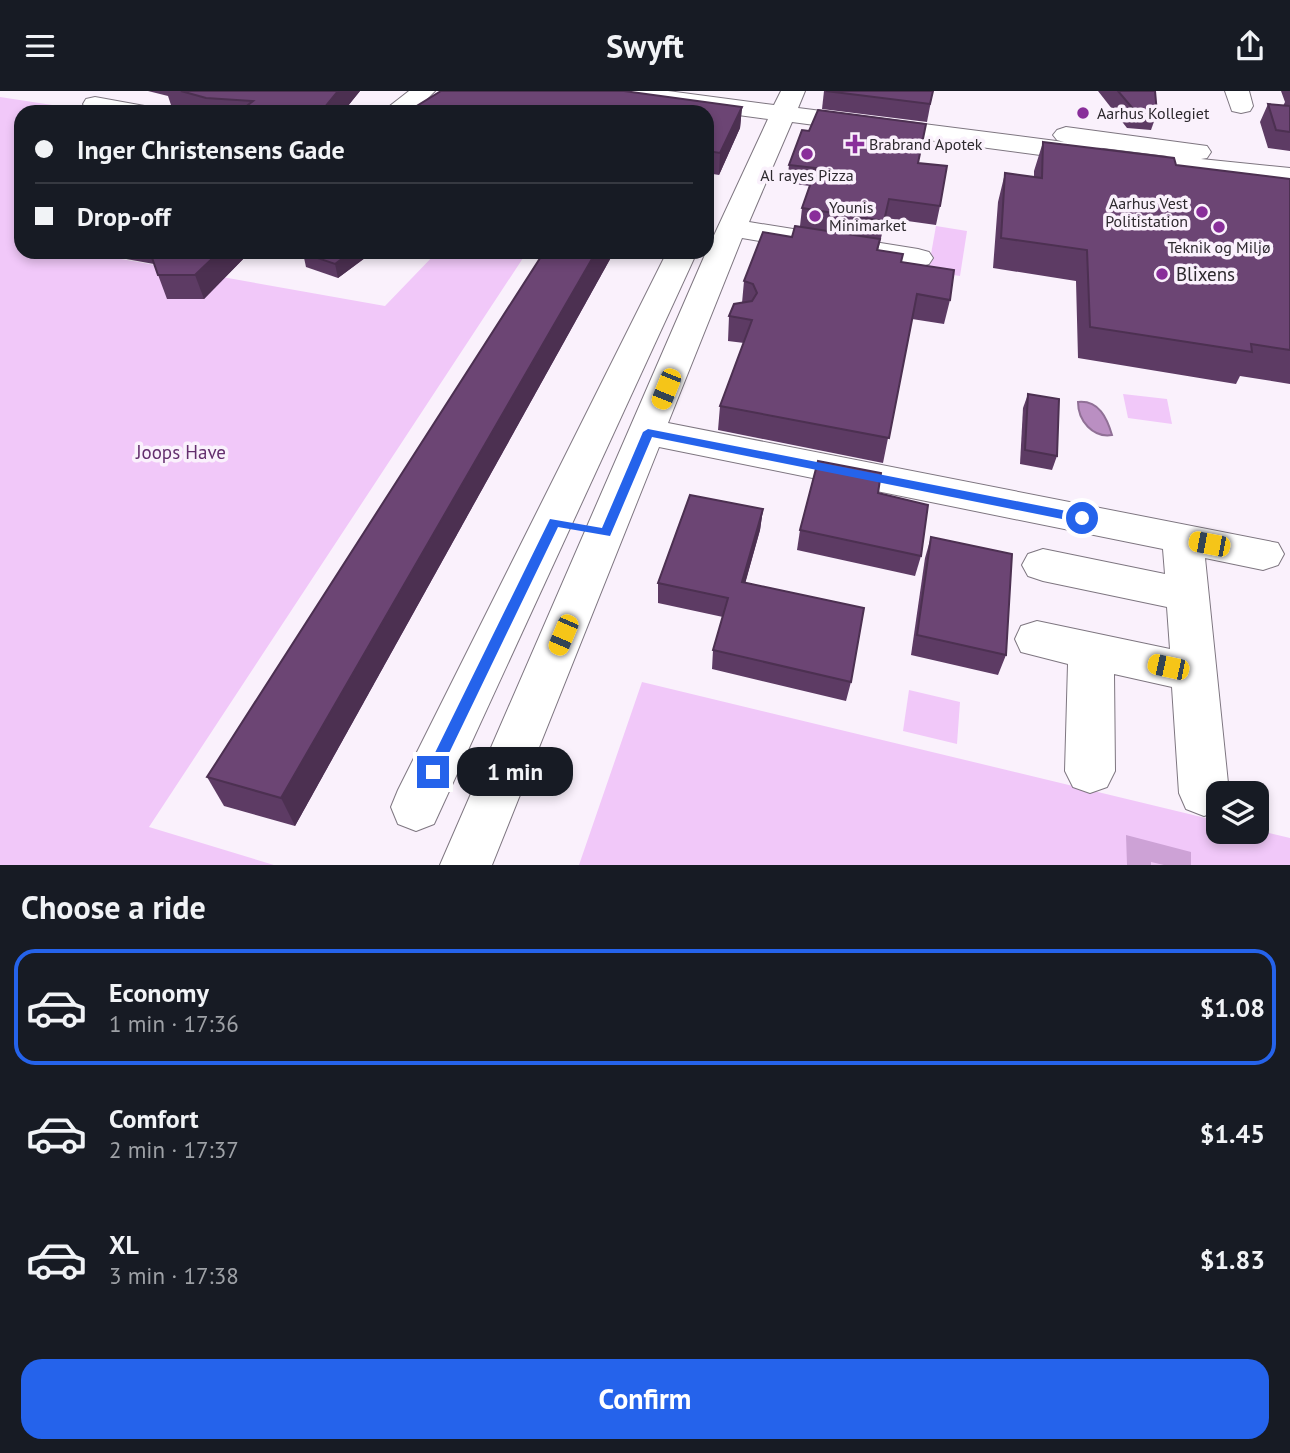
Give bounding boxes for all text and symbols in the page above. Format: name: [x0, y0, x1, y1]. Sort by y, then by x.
text: Swyft: [606, 25, 684, 67]
icon: menu: [21, 27, 59, 65]
icon: share: [1231, 27, 1269, 65]
place label: Aarhus Kollegiet: [1097, 103, 1210, 123]
marker: Aarhus Kollegiet: [1075, 105, 1091, 121]
text: Inger Christensens Gade: [77, 133, 345, 166]
place label: Brabrand Apotek: [869, 134, 983, 154]
marker: Brabrand Apotek: [847, 136, 863, 152]
marker: Al rayes Pizza: [799, 146, 815, 162]
place label: Al rayes Pizza: [760, 165, 854, 185]
place label: Aarhus Vest Politistation: [1105, 193, 1189, 231]
place label: Younis Minimarket: [829, 197, 907, 235]
text: Drop-off: [77, 200, 171, 233]
marker: Aarhus Vest Politistation: [1194, 204, 1210, 220]
marker: Younis Minimarket: [807, 208, 823, 224]
marker: Teknik og Miljø: [1211, 219, 1227, 235]
place label: Teknik og Miljø: [1167, 237, 1271, 257]
place label: Blixens: [1176, 262, 1235, 286]
marker: Blixens: [1154, 266, 1170, 282]
car: [649, 366, 684, 412]
park label: Joops Have: [135, 440, 226, 464]
route start: [1066, 502, 1098, 534]
car: [1187, 530, 1232, 558]
car: [546, 612, 581, 658]
car: [1146, 652, 1191, 682]
callout: 1 min: [458, 747, 573, 797]
route end: [417, 756, 449, 788]
text: 1 min: [487, 757, 543, 786]
map controls: [1206, 781, 1269, 844]
button: layers: [1206, 781, 1269, 844]
text: Choose a ride: [21, 886, 206, 928]
icon: car: [25, 976, 88, 1039]
text: Economy: [109, 976, 209, 1009]
text: $1.08: [1200, 991, 1265, 1024]
text: 1 min · 17:36: [109, 1009, 239, 1038]
icon: car: [25, 1102, 88, 1165]
text: Comfort: [109, 1102, 199, 1135]
text: $1.45: [1200, 1117, 1265, 1150]
text: 2 min · 17:37: [109, 1135, 239, 1164]
icon: car: [25, 1228, 88, 1291]
text: XL: [109, 1228, 139, 1261]
text: $1.83: [1200, 1243, 1265, 1276]
text: 3 min · 17:38: [109, 1261, 239, 1290]
button: Confirm: [21, 1359, 1269, 1439]

